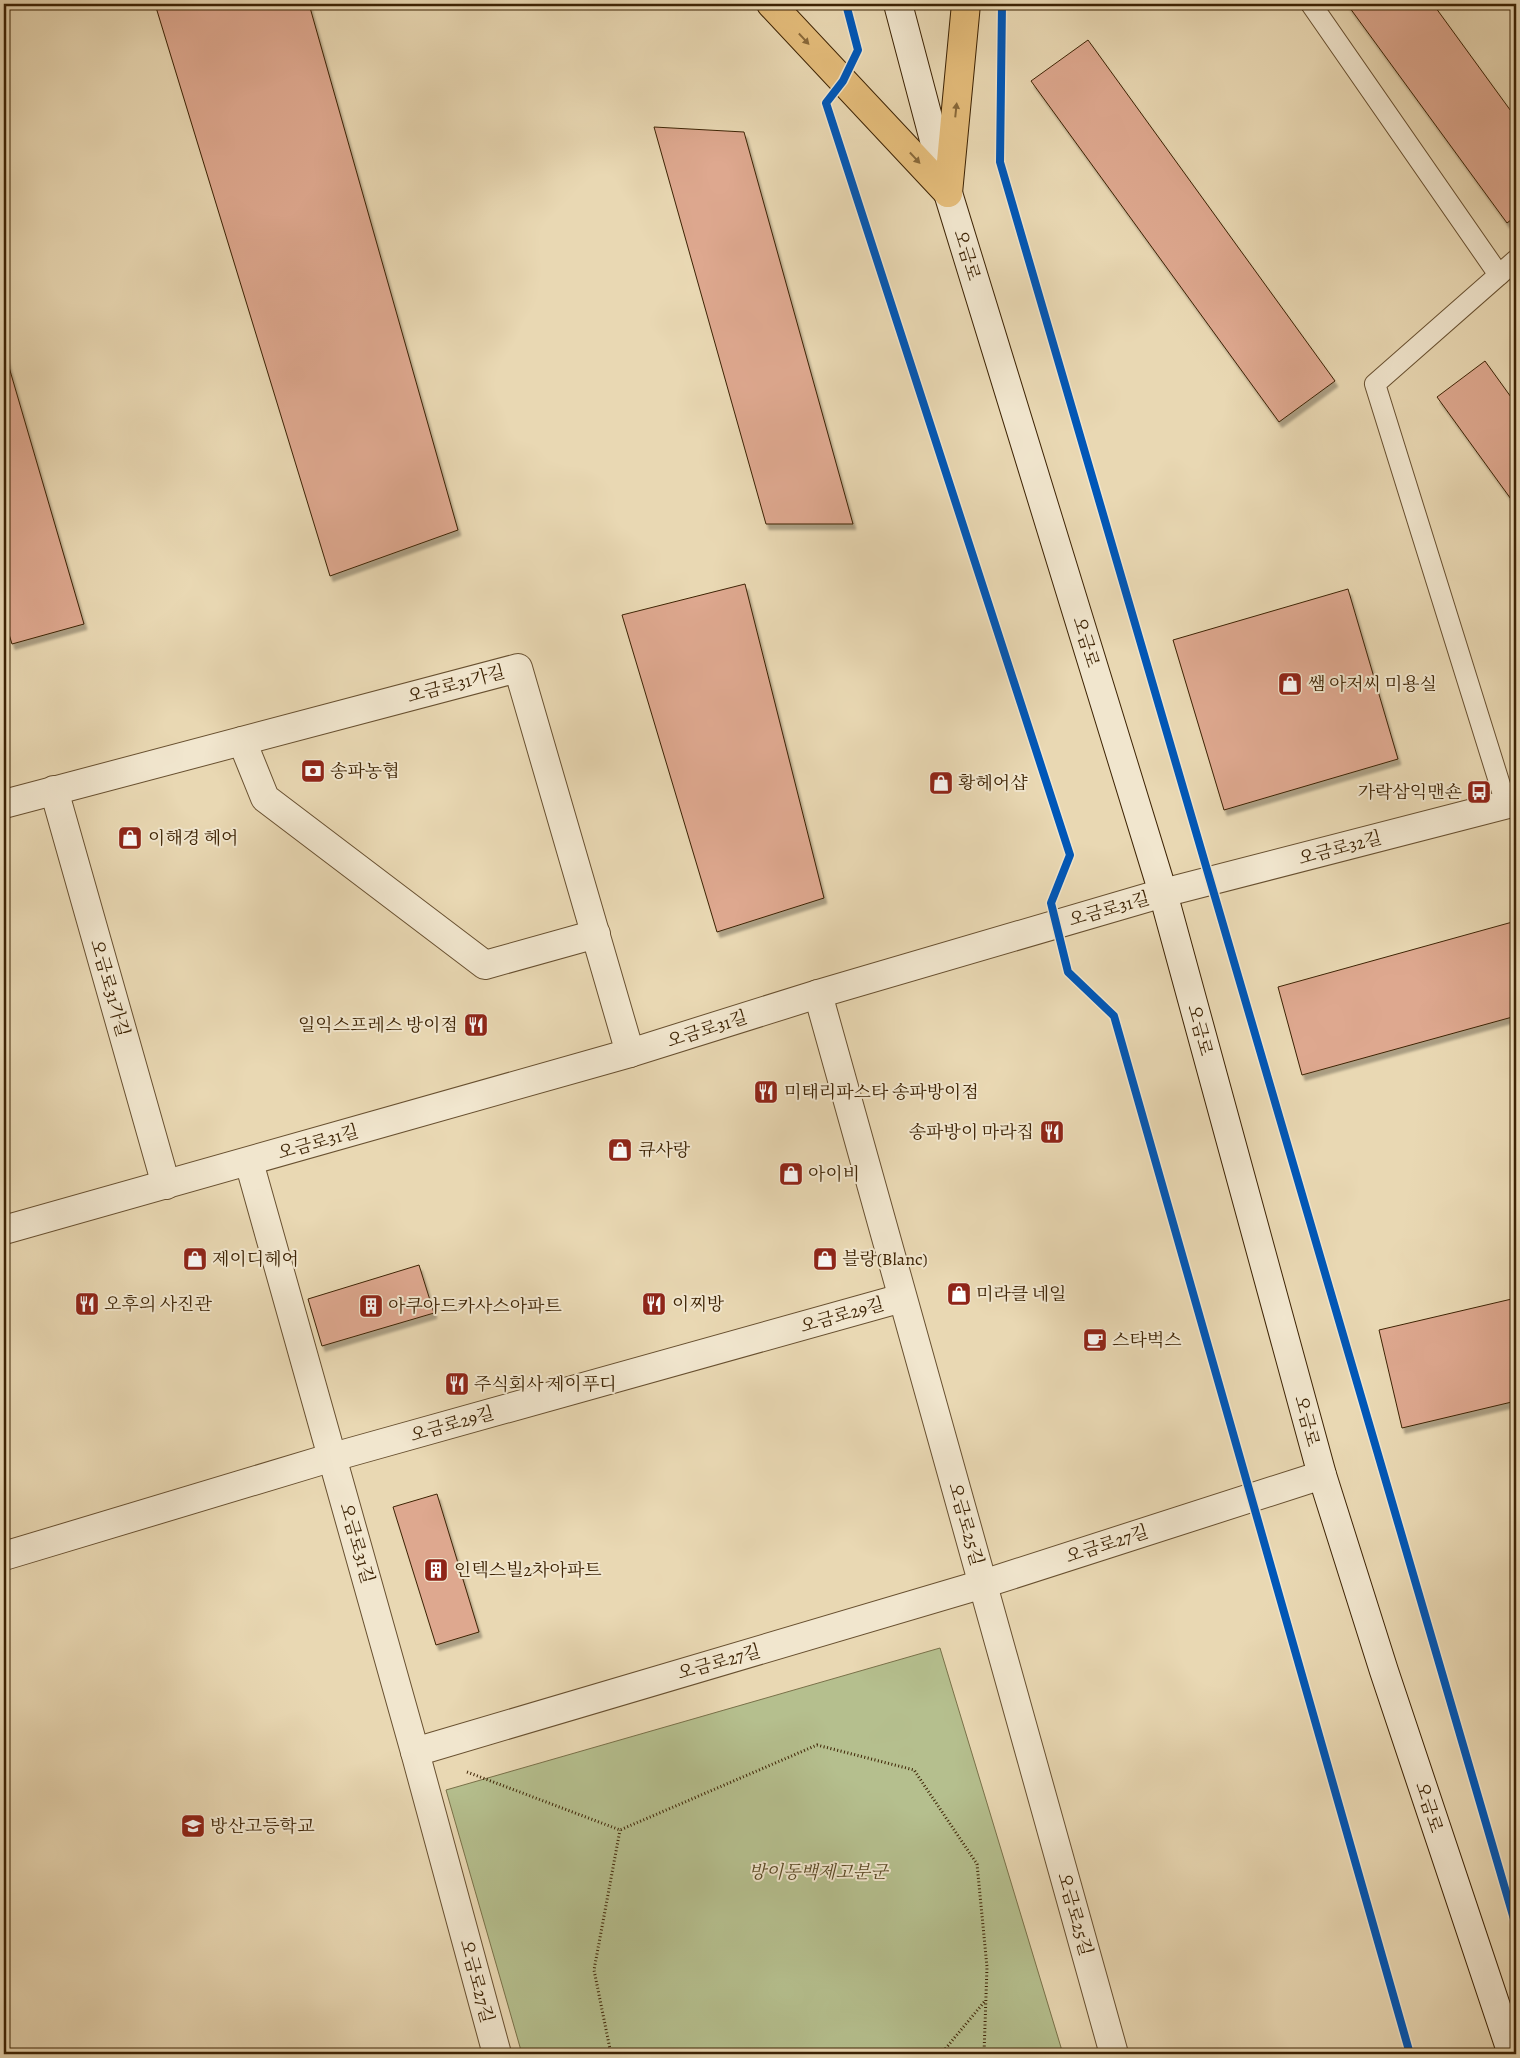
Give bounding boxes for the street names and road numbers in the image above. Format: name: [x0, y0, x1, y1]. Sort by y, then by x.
street label: 오금로: [948, 227, 986, 283]
street label: 오금로: [1067, 614, 1105, 670]
street label: 오금로31가길: [404, 659, 508, 709]
street label: 오금로32길: [1296, 825, 1384, 871]
street label: 오금로31길: [1066, 886, 1152, 932]
street label: 오금로31가길: [85, 936, 135, 1040]
street label: 오금로: [1182, 1002, 1218, 1058]
street label: 오금로31길: [664, 1005, 750, 1053]
street label: 오금로31길: [275, 1119, 361, 1165]
street label: 오금로29길: [797, 1292, 887, 1338]
street label: 오금로: [1289, 1393, 1325, 1449]
street label: 오금로29길: [407, 1401, 497, 1447]
street label: 오금로25길: [943, 1479, 989, 1569]
street label: 오금로31길: [334, 1500, 380, 1586]
street label: 오금로27길: [1063, 1519, 1151, 1569]
street label: 오금로27길: [675, 1639, 763, 1685]
street label: 오금로: [1410, 1778, 1448, 1836]
street label: 오금로25길: [1052, 1869, 1098, 1959]
street label: 오금로27길: [454, 1937, 500, 2025]

